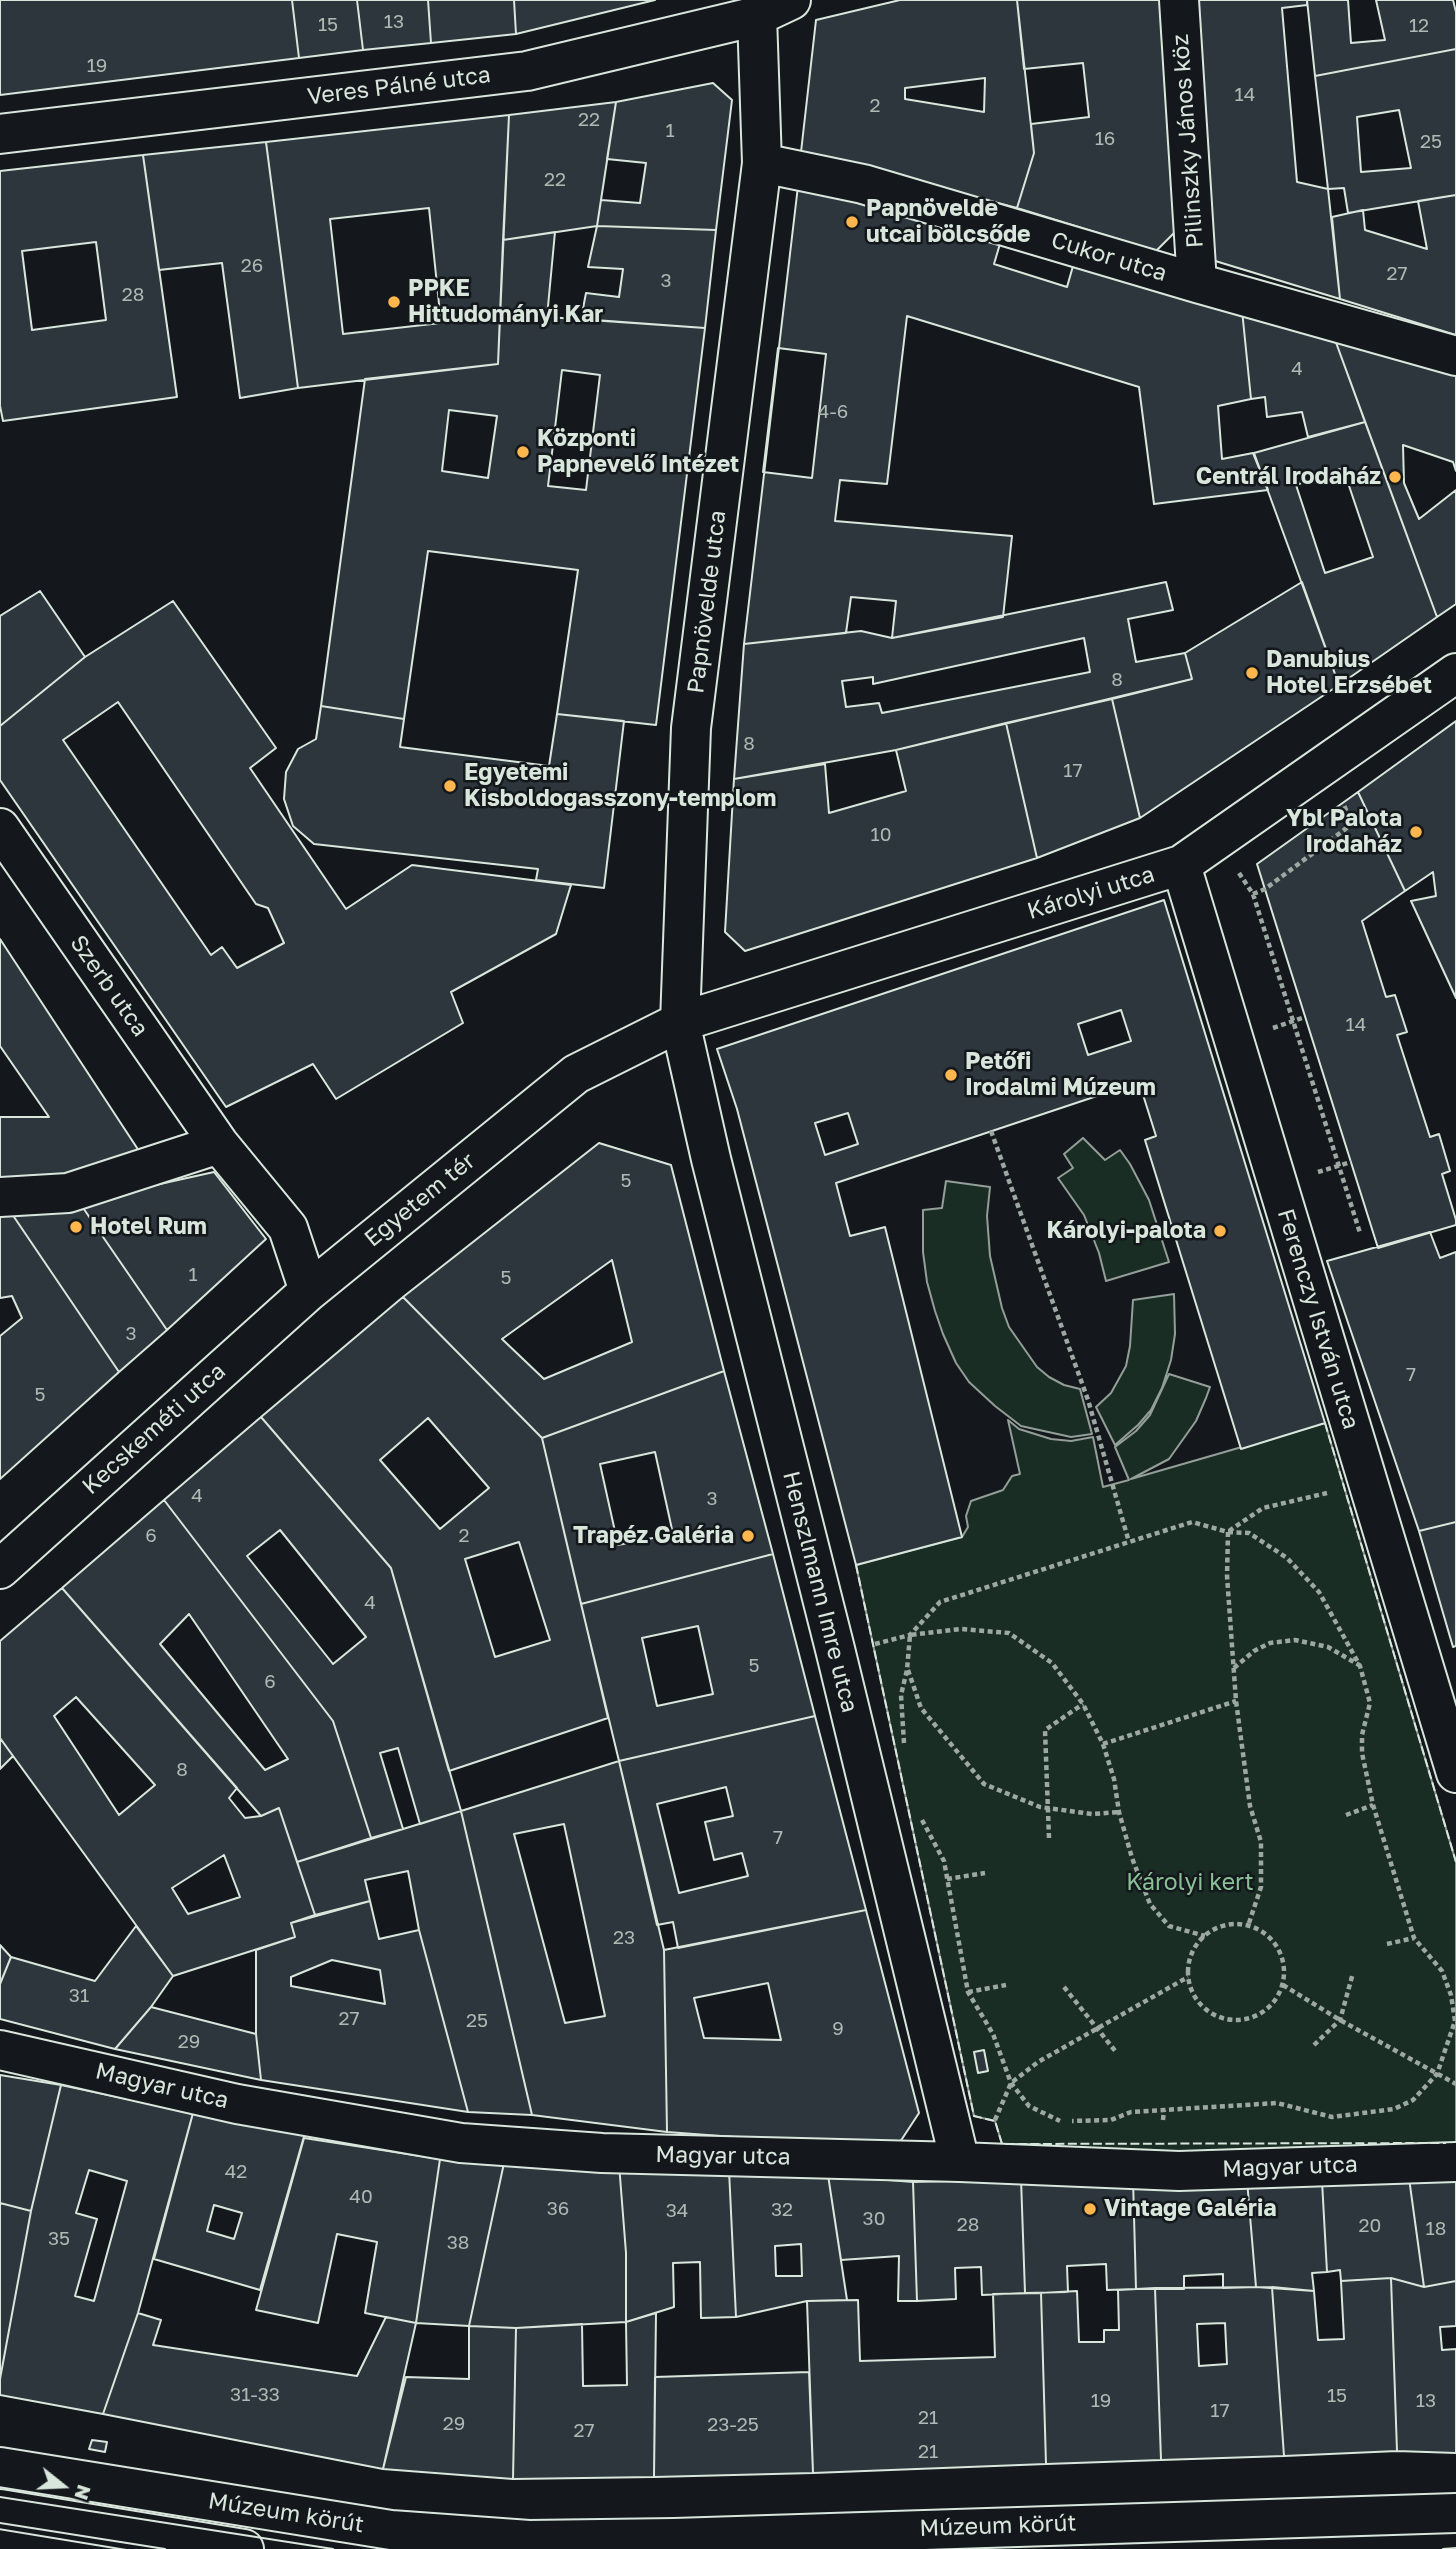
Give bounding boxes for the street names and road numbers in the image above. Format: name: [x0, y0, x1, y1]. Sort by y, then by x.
street label: Pilinszky János köz: [1167, 33, 1209, 249]
street label: Veres Pálné utca: [306, 61, 492, 111]
street label: Cukor utca: [1048, 226, 1170, 288]
street label: Papnövelde utca: [682, 509, 732, 695]
street label: Károlyi utca: [1024, 861, 1158, 925]
street label: Szerb utca: [64, 930, 154, 1042]
street label: Egyetem tér: [359, 1147, 481, 1253]
street label: Ferenczy István utca: [1271, 1205, 1365, 1433]
street label: Kecskeméti utca: [77, 1358, 231, 1500]
street label: Henszlmann Imre utca: [777, 1468, 863, 1716]
street label: Magyar utca: [93, 2057, 231, 2115]
street label: Magyar utca: [655, 2141, 791, 2171]
street label: Magyar utca: [1222, 2151, 1358, 2183]
street label: Múzeum körút: [206, 2487, 366, 2539]
street label: Múzeum körút: [919, 2509, 1077, 2543]

